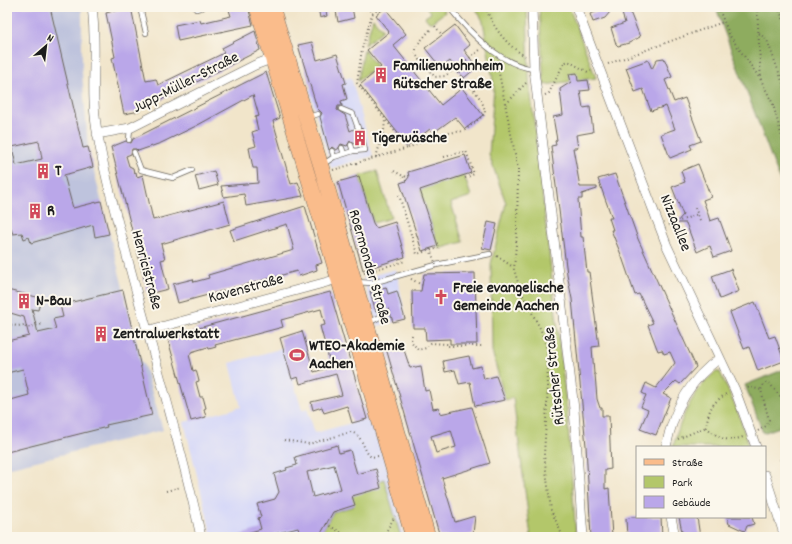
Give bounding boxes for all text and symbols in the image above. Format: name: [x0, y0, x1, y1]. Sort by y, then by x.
north arrow: [26, 26, 66, 66]
text: N: [44, 31, 56, 48]
street label: Jupp-Müller-Straße: [129, 46, 243, 120]
place label: Familienwohnheim Rütscher Straße: [393, 55, 503, 96]
building icon: Familienwohnheim Rütscher Straße: [372, 66, 390, 84]
place label: Tigerwäsche: [372, 127, 447, 150]
building icon: Tigerwäsche: [351, 129, 369, 147]
place label: T: [55, 160, 62, 183]
building icon: T: [34, 162, 52, 180]
street label: Nizzaallee: [653, 191, 697, 255]
place label: R: [47, 200, 55, 223]
building icon: R: [26, 202, 44, 220]
street label: Roermonder Straße: [342, 207, 396, 327]
street label: Henricistraße: [124, 228, 168, 312]
street label: Kavenstraße: [206, 268, 286, 310]
place label: Freie evangelische Gemeinde Aachen: [453, 277, 564, 318]
church icon: Freie evangelische Gemeinde Aachen: [432, 288, 450, 306]
place label: N-Bau: [36, 290, 71, 313]
building icon: N-Bau: [15, 292, 33, 310]
place label: Zentralwerkstatt: [113, 323, 220, 346]
building icon: Zentralwerkstatt: [92, 325, 110, 343]
street label: Rütscher Straße: [538, 326, 572, 426]
place label: WTEO-Akademie Aachen: [309, 335, 405, 376]
sports icon: WTEO-Akademie Aachen: [288, 346, 306, 364]
legend: [636, 446, 766, 518]
text: Straße: [672, 455, 703, 472]
text: Park: [672, 475, 693, 492]
text: Gebäude: [672, 495, 711, 512]

